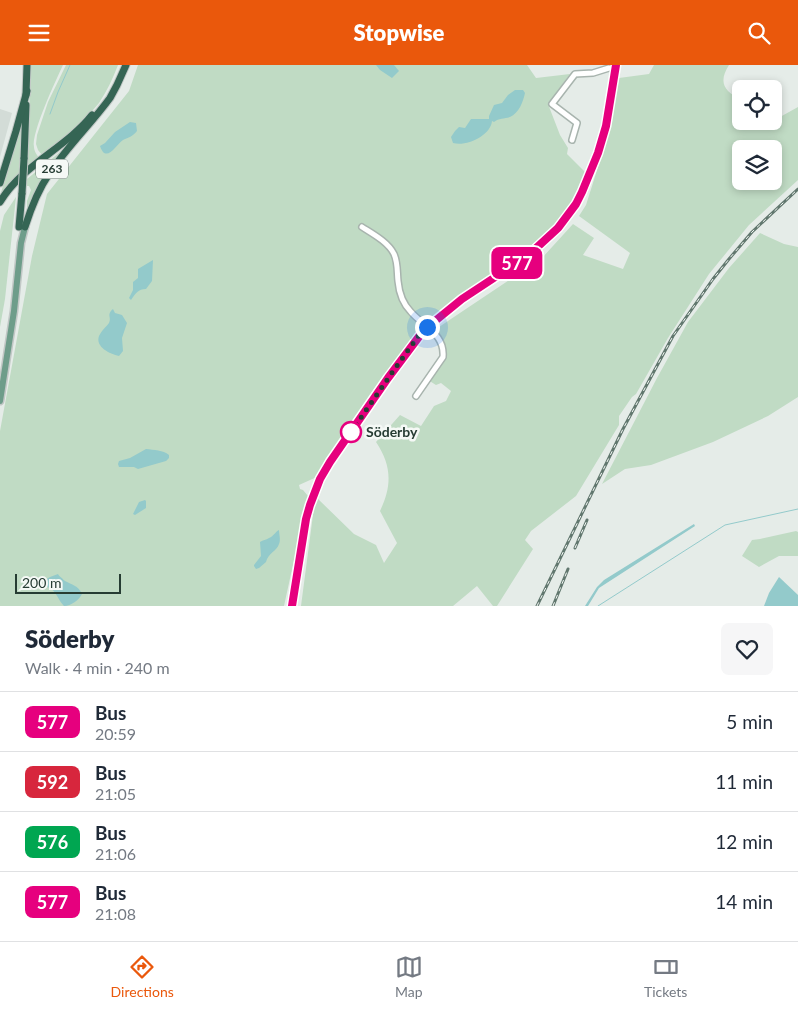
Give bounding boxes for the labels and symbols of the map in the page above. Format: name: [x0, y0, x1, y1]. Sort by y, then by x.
road number: 263: [36, 160, 68, 179]
line badge: 577: [488, 247, 546, 279]
your location: [415, 315, 440, 340]
marker: Söderby: [340, 421, 362, 443]
place label: Söderby: [366, 423, 418, 440]
scale bar: [15, 571, 121, 594]

